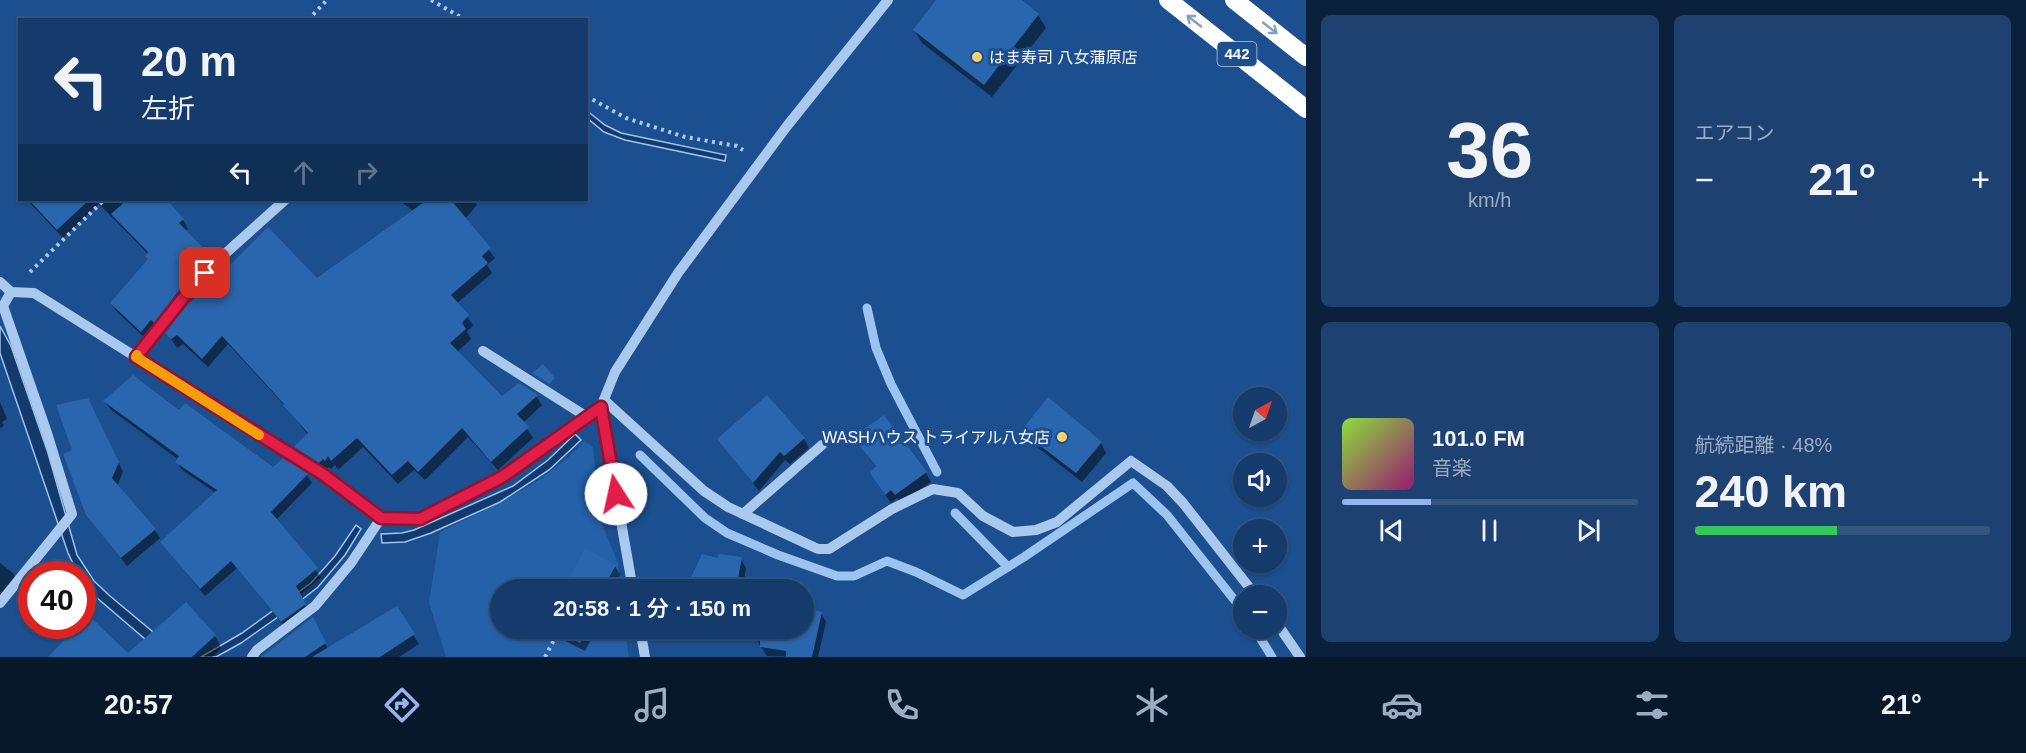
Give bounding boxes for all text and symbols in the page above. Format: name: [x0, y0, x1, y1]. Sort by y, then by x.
one-way arrow: [1186, 14, 1202, 27]
one-way arrow: [1262, 22, 1278, 35]
text: 20 m: [141, 38, 237, 85]
icon: left: [42, 42, 120, 120]
road number: 442: [1218, 42, 1256, 66]
place label: はま寿司 八女蒲原店: [989, 49, 1137, 66]
marker: はま寿司 八女蒲原店: [970, 50, 984, 64]
text: 左折: [141, 94, 195, 124]
text: 36: [1446, 106, 1533, 194]
text: エアコン: [1695, 122, 1775, 144]
text: 21°: [1808, 154, 1876, 205]
icon: left: [224, 156, 257, 189]
icon: ahead: [287, 156, 320, 189]
icon: right: [350, 156, 383, 189]
text: −: [1695, 161, 1714, 198]
text: +: [1971, 161, 1990, 198]
text: km/h: [1468, 189, 1511, 211]
pin: [179, 247, 230, 298]
icon: arrive: [188, 256, 221, 289]
north arrow: [1233, 387, 1287, 441]
map controls: [1233, 387, 1287, 639]
text: 101.0 FM: [1432, 426, 1525, 451]
place label: WASHハウス トライアル八女店: [822, 429, 1050, 446]
marker: WASHハウス トライアル八女店: [1055, 430, 1069, 444]
text: 航続距離 · 48%: [1695, 434, 1832, 456]
button: sound: [1233, 453, 1287, 507]
text: 音楽: [1432, 457, 1472, 479]
position arrow: [584, 462, 648, 526]
text: 240 km: [1695, 466, 1847, 517]
icon: previous: [1375, 514, 1408, 547]
icon: pause: [1473, 514, 1506, 547]
icon: next: [1572, 514, 1605, 547]
button: +: [1233, 519, 1287, 573]
speed limit sign: 40: [18, 561, 96, 639]
button: −: [1233, 585, 1287, 639]
text: 20:58 · 1 分 · 150 m: [553, 596, 751, 621]
icon: directions: [381, 684, 423, 726]
icon: music: [631, 684, 673, 726]
icon: phone: [881, 684, 923, 726]
icon: climate: [1131, 684, 1173, 726]
icon: car: [1381, 684, 1423, 726]
icon: filters: [1631, 684, 1673, 726]
text: 20:57: [104, 690, 173, 720]
text: 21°: [1881, 690, 1922, 720]

